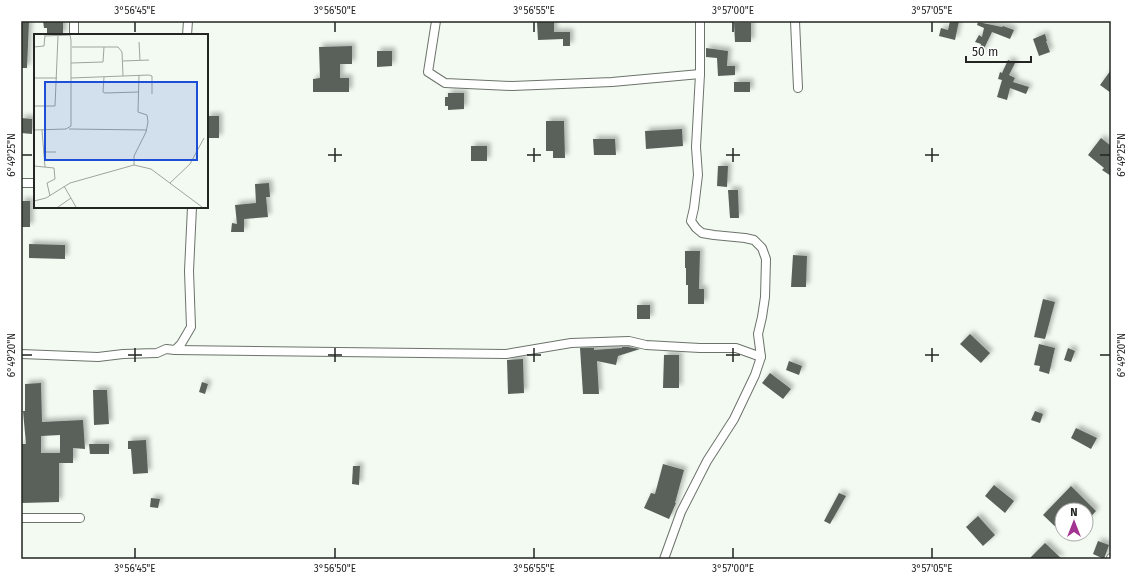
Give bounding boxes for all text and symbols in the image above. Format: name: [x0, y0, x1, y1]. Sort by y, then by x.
text: 3°56'45"E: [114, 5, 156, 17]
text: 3°56'50"E: [314, 5, 356, 17]
text: 3°56'55"E: [513, 5, 555, 17]
text: 3°57'00"E: [712, 5, 754, 17]
text: 3°57'05"E: [911, 5, 953, 17]
inset map: [34, 34, 208, 208]
scale bar: [966, 38, 1031, 64]
text: 50 m: [972, 45, 998, 59]
text: 6°49'25"N: [6, 133, 18, 177]
text: 6°49'25"N: [1116, 133, 1128, 177]
text: 6°49'20"N: [6, 333, 18, 377]
text: 6°49'20"N: [1116, 333, 1128, 377]
north arrow: [1054, 502, 1094, 542]
text: N: [1070, 506, 1078, 519]
text: 3°56'45"E: [114, 563, 156, 575]
text: 3°56'50"E: [314, 563, 356, 575]
text: 3°56'55"E: [513, 563, 555, 575]
text: 3°57'00"E: [712, 563, 754, 575]
text: 3°57'05"E: [911, 563, 953, 575]

